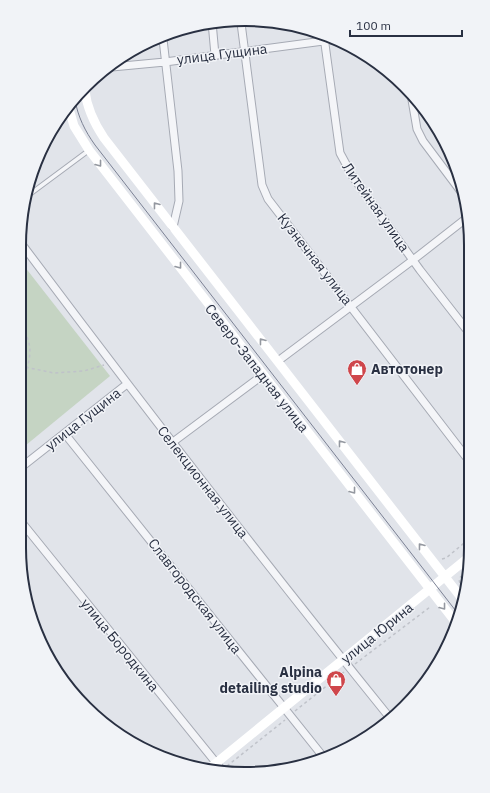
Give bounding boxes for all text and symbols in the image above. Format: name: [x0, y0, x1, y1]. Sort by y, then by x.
scale bar: [350, 12, 462, 38]
text: 100 m: [356, 18, 391, 33]
street label: улица Гущина: [176, 39, 269, 68]
one-way arrow: [94, 159, 101, 166]
street label: Литейная улица: [338, 159, 414, 256]
one-way arrow: [154, 202, 161, 209]
street label: Кузнечная улица: [274, 209, 357, 309]
one-way arrow: [174, 262, 181, 269]
street label: Северо-Западная улица: [201, 300, 313, 436]
one-way arrow: [259, 338, 266, 345]
shop icon: Автотонер: [346, 358, 368, 386]
place label: Автотонер: [371, 360, 443, 378]
street label: улица Гущина: [42, 384, 125, 454]
street label: Селекционная улица: [154, 422, 253, 542]
one-way arrow: [339, 441, 346, 448]
one-way arrow: [348, 486, 355, 493]
street label: Славгородская улица: [144, 535, 246, 658]
one-way arrow: [419, 543, 426, 550]
street label: улица Бородкина: [77, 595, 163, 696]
street label: улица Юрина: [337, 598, 417, 668]
one-way arrow: [438, 603, 445, 610]
place label: Alpina detailing studio: [220, 663, 322, 697]
shop icon: Alpina detailing studio: [325, 669, 347, 697]

